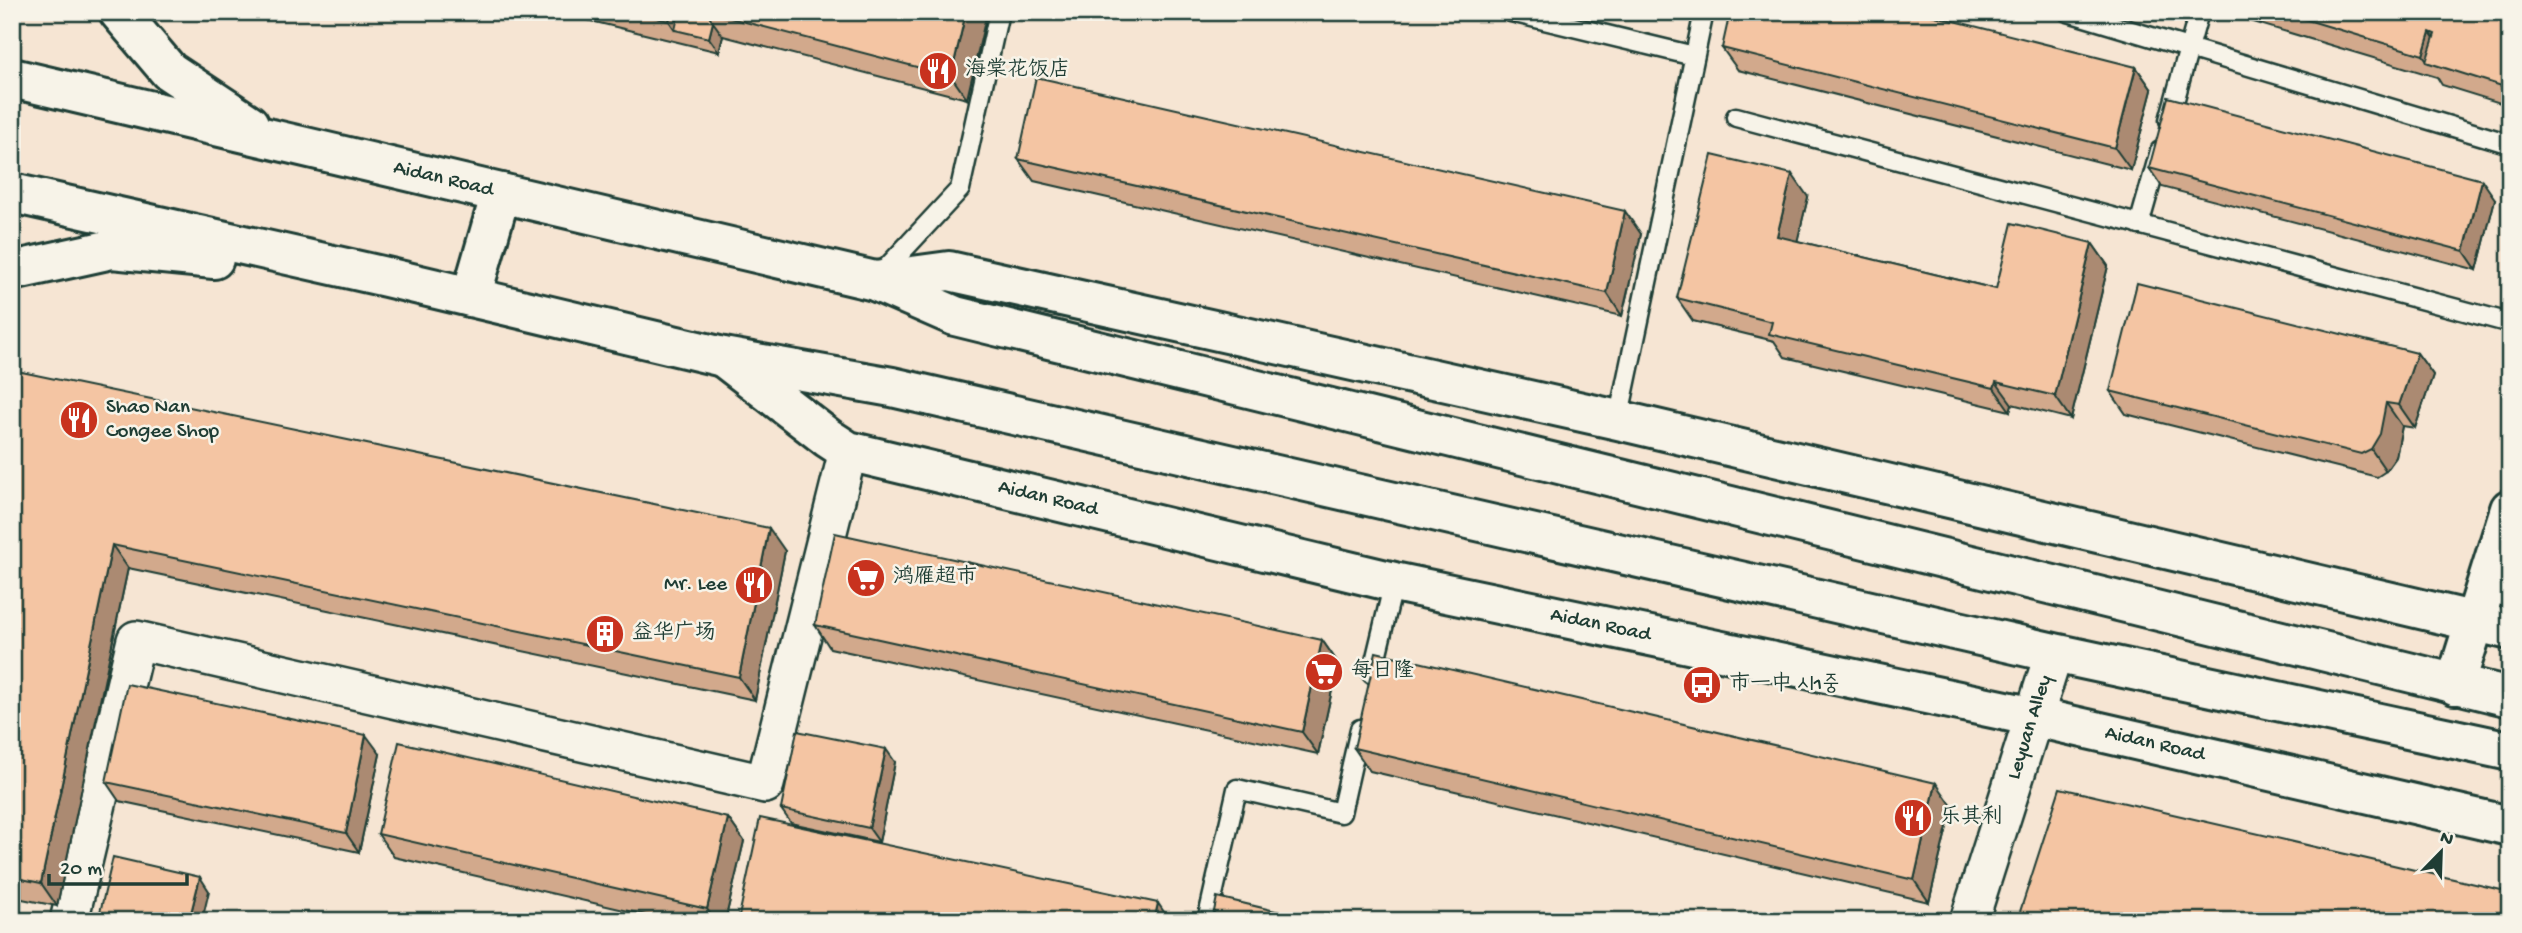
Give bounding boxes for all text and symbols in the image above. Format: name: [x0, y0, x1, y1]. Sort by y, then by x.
restaurant icon: 海棠花饭店: [917, 50, 959, 92]
place label: 海棠花饭店: [965, 57, 1070, 84]
street label: Aidan Road: [391, 156, 497, 204]
place label: Shao Nan Congee Shop: [106, 396, 220, 445]
restaurant icon: Shao Nan Congee Shop: [58, 399, 100, 441]
street label: Aidan Road: [995, 475, 1102, 523]
supermarket icon: 鸿雁超市: [845, 557, 887, 599]
restaurant icon: Mr. Lee: [733, 564, 775, 606]
place label: 鸿雁超市: [893, 564, 977, 591]
place label: Mr. Lee: [664, 573, 728, 598]
street label: Aidan Road: [1548, 603, 1655, 649]
building icon: 益华广场: [584, 613, 626, 655]
place label: 益华广场: [632, 620, 716, 647]
supermarket icon: 每日隆: [1303, 651, 1345, 693]
place label: 每日隆: [1351, 658, 1414, 685]
bus stop icon: 市一中 시1중: [1681, 664, 1723, 706]
place label: 市一中 시1중: [1729, 671, 1839, 698]
street label: Leyuan Alley: [2002, 672, 2059, 783]
street label: Aidan Road: [2102, 721, 2209, 768]
restaurant icon: 乐其利: [1892, 797, 1934, 839]
place label: 乐其利: [1940, 804, 2003, 831]
north arrow: [2406, 818, 2476, 888]
text: N: [2436, 827, 2456, 853]
scale bar: [49, 842, 187, 886]
text: 20 m: [60, 858, 102, 883]

